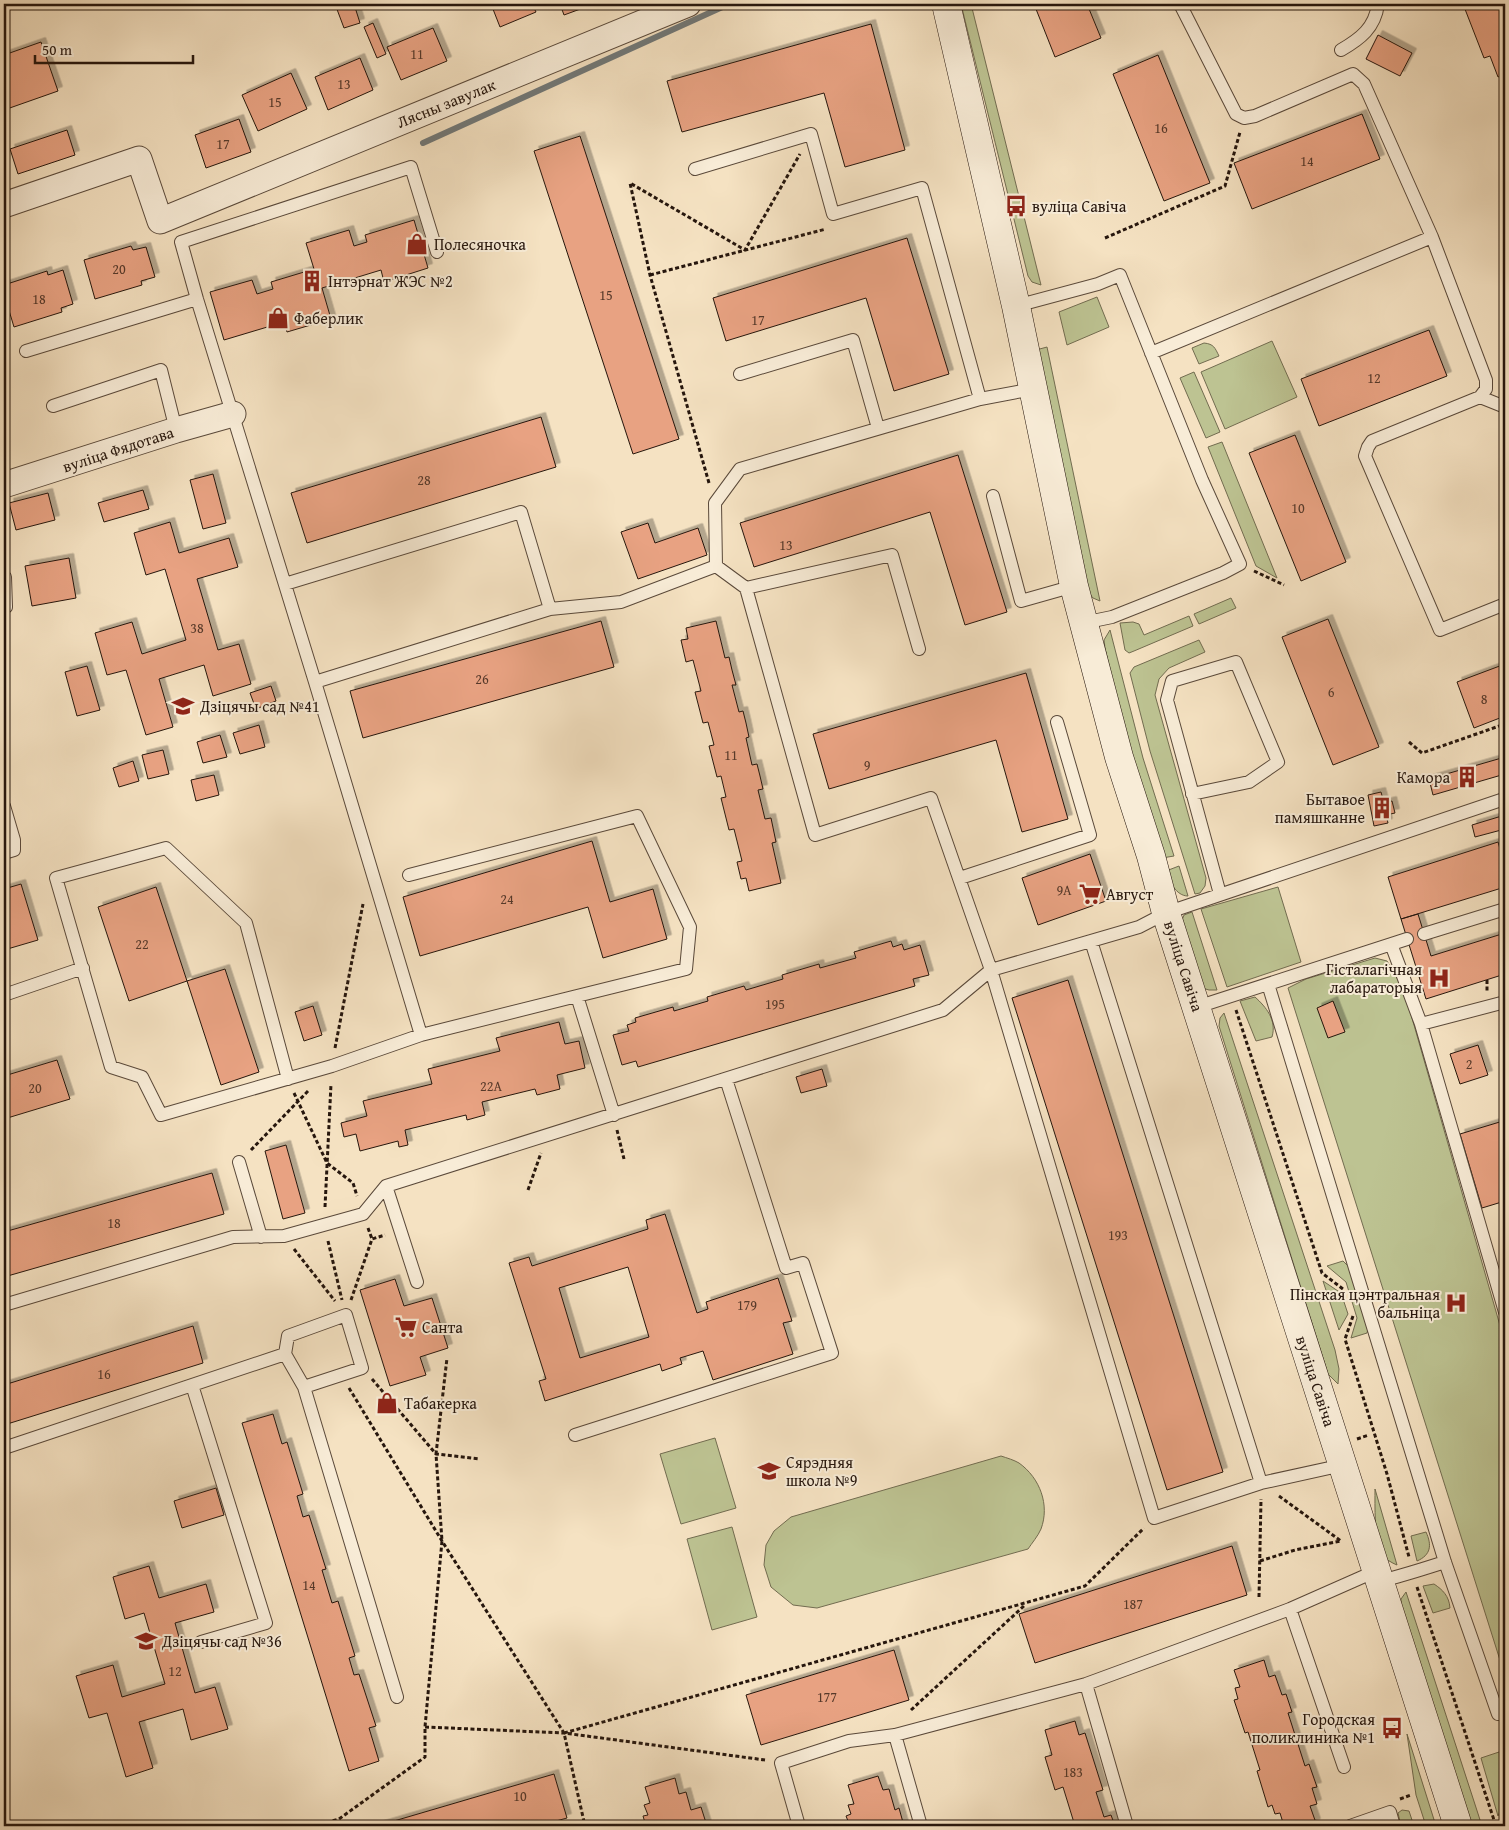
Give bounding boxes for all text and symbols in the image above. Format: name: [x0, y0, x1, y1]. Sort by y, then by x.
scale bar: [35, 32, 192, 64]
text: 50 m: [42, 39, 73, 60]
house number: 11: [410, 44, 424, 64]
street label: Лясны завулак: [393, 72, 500, 134]
house number: 13: [337, 74, 351, 94]
house number: 15: [268, 92, 282, 112]
house number: 16: [1154, 118, 1168, 138]
house number: 17: [216, 134, 230, 154]
house number: 14: [1300, 151, 1314, 171]
bus stop icon: вуліца Савіча: [1003, 193, 1029, 219]
place label: вуліца Савіча: [1032, 194, 1127, 218]
shop icon: Полесяночка: [404, 231, 430, 257]
place label: Полесяночка: [434, 232, 526, 256]
house number: 20: [112, 259, 126, 279]
building icon: Інтэрнат ЖЭС №2: [299, 268, 325, 294]
place label: Інтэрнат ЖЭС №2: [328, 269, 453, 293]
house number: 15: [599, 285, 613, 305]
house number: 18: [32, 289, 46, 309]
shop icon: Фаберлик: [265, 305, 291, 331]
place label: Фаберлик: [294, 306, 364, 330]
house number: 17: [751, 310, 765, 330]
house number: 12: [1367, 368, 1381, 388]
street label: вуліца Фядотава: [59, 420, 177, 478]
house number: 28: [417, 470, 431, 490]
house number: 10: [1291, 498, 1305, 518]
house number: 13: [779, 535, 793, 555]
house number: 38: [190, 618, 204, 638]
house number: 26: [475, 669, 489, 689]
house number: 6: [1328, 682, 1335, 702]
house number: 8: [1481, 689, 1488, 709]
school or university icon: Дзіцячы сад №41: [170, 693, 196, 719]
place label: Дзіцячы сад №41: [199, 694, 320, 718]
house number: 11: [724, 745, 738, 765]
house number: 9: [864, 755, 871, 775]
building icon: Камора: [1454, 764, 1480, 790]
place label: Камора: [1397, 765, 1450, 789]
place label: Бытавое памяшканне: [1275, 787, 1365, 829]
building icon: Бытавое памяшканне: [1369, 795, 1395, 821]
house number: 9А: [1056, 880, 1072, 900]
supermarket icon: Август: [1077, 881, 1103, 907]
place label: Август: [1106, 882, 1154, 906]
house number: 24: [500, 889, 514, 909]
street label: вуліца Савіча: [1158, 917, 1210, 1015]
house number: 22: [135, 934, 149, 954]
place label: Гісталагічная лабараторыя: [1326, 957, 1422, 999]
hospital icon: Гісталагічная лабараторыя: [1426, 965, 1452, 991]
house number: 195: [765, 994, 785, 1014]
house number: 2: [1466, 1054, 1472, 1074]
house number: 22А: [480, 1076, 502, 1096]
house number: 20: [28, 1078, 42, 1098]
house number: 18: [107, 1213, 121, 1233]
house number: 193: [1108, 1225, 1128, 1245]
place label: Пінская цэнтральная бальніца: [1290, 1282, 1440, 1324]
hospital icon: Пінская цэнтральная бальніца: [1443, 1290, 1469, 1316]
house number: 179: [737, 1295, 757, 1315]
supermarket icon: Санта: [393, 1314, 419, 1340]
place label: Санта: [422, 1315, 463, 1339]
street label: вуліца Савіча: [1290, 1332, 1342, 1430]
house number: 16: [97, 1364, 111, 1384]
shop icon: Табакерка: [374, 1390, 400, 1416]
place label: Табакерка: [404, 1391, 477, 1415]
place label: Сярэдняя школа №9: [786, 1450, 858, 1492]
school or university icon: Сярэдняя школа №9: [756, 1458, 782, 1484]
house number: 14: [302, 1575, 316, 1595]
house number: 187: [1123, 1594, 1143, 1614]
school or university icon: Дзіцячы сад №36: [133, 1628, 159, 1654]
place label: Дзіцячы сад №36: [161, 1629, 282, 1653]
house number: 12: [168, 1661, 182, 1681]
house number: 177: [817, 1687, 837, 1707]
place label: Городская поликлиника №1: [1252, 1707, 1375, 1749]
bus stop icon: Городская поликлиника №1: [1379, 1715, 1405, 1741]
house number: 183: [1063, 1762, 1083, 1782]
house number: 10: [513, 1786, 527, 1806]

